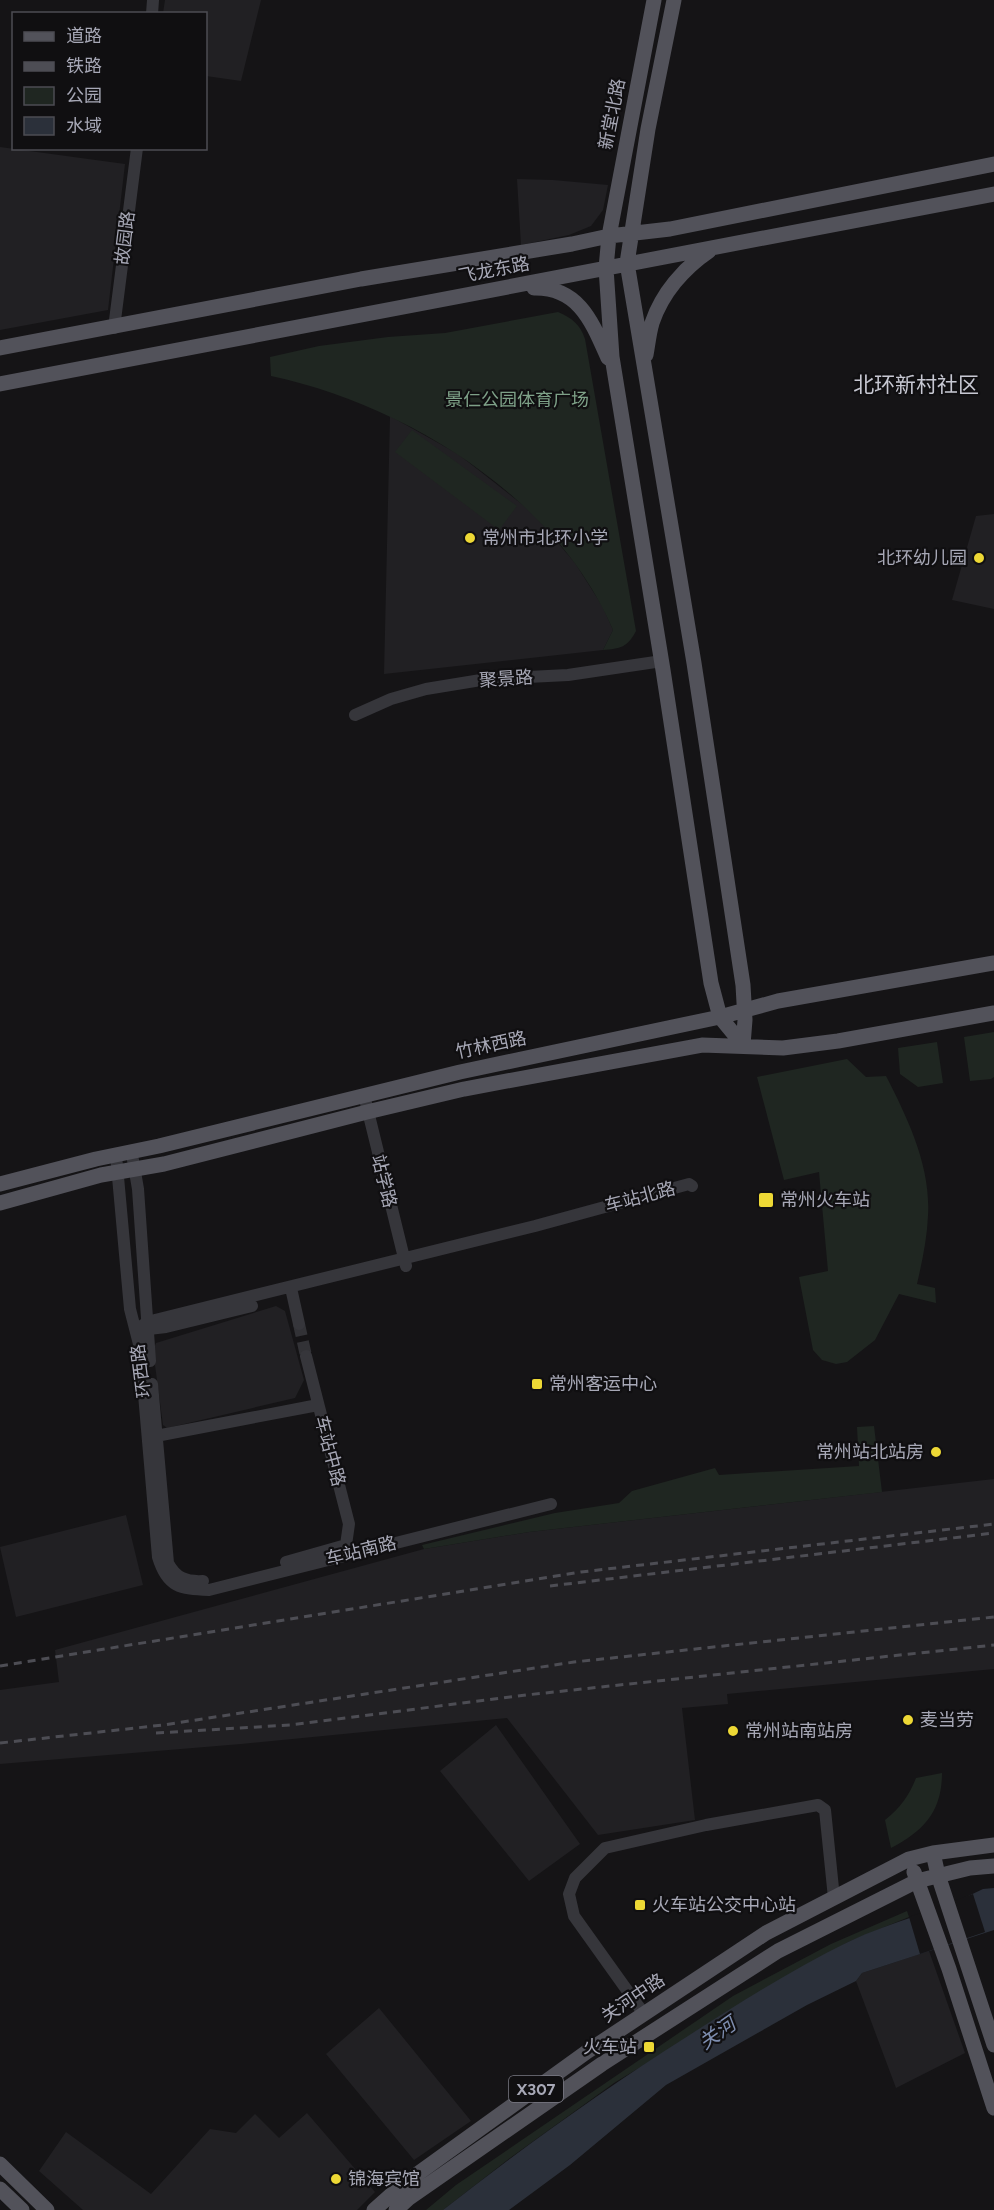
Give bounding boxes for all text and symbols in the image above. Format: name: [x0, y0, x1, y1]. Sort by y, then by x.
legend: [12, 12, 207, 150]
text: 道路: [66, 25, 102, 47]
text: 铁路: [66, 55, 102, 77]
street label: 新堂北路: [594, 77, 630, 151]
text: 公园: [66, 85, 102, 107]
text: 水域: [66, 115, 102, 137]
street label: 故园路: [111, 210, 139, 266]
street label: 飞龙东路: [457, 252, 531, 288]
district label: 北环新村社区: [853, 372, 979, 397]
park label: 景仁公园体育广场: [445, 389, 589, 411]
place label: 常州市北环小学: [482, 527, 608, 549]
marker: 常州市北环小学: [463, 531, 477, 545]
place label: 北环幼儿园: [877, 547, 967, 569]
marker: 北环幼儿园: [972, 551, 986, 565]
street label: 聚景路: [478, 666, 534, 692]
street label: 竹林西路: [453, 1027, 529, 1063]
street label: 站学路: [367, 1152, 401, 1210]
street label: 车站北路: [602, 1177, 678, 1217]
place label: 常州火车站: [780, 1189, 870, 1211]
marker: 常州火车站: [757, 1191, 775, 1209]
street label: 环西路: [127, 1343, 155, 1399]
place label: 常州客运中心: [549, 1373, 657, 1395]
marker: 常州客运中心: [530, 1377, 544, 1391]
street label: 车站中路: [310, 1413, 350, 1489]
place label: 常州站北站房: [816, 1441, 924, 1463]
marker: 常州站北站房: [929, 1445, 943, 1459]
street label: 车站南路: [323, 1532, 399, 1570]
place label: 麦当劳: [920, 1709, 974, 1731]
marker: 麦当劳: [901, 1713, 915, 1727]
place label: 常州站南站房: [745, 1720, 853, 1742]
marker: 常州站南站房: [726, 1724, 740, 1738]
place label: 火车站公交中心站: [652, 1894, 796, 1916]
marker: 火车站公交中心站: [633, 1898, 647, 1912]
street label: 关河中路: [597, 1969, 669, 2027]
water label: 关河: [694, 2009, 744, 2054]
place label: 火车站: [583, 2036, 637, 2058]
marker: 火车站: [642, 2040, 656, 2054]
road number: X307: [509, 2076, 563, 2102]
place label: 锦海宾馆: [348, 2168, 420, 2190]
marker: 锦海宾馆: [329, 2172, 343, 2186]

